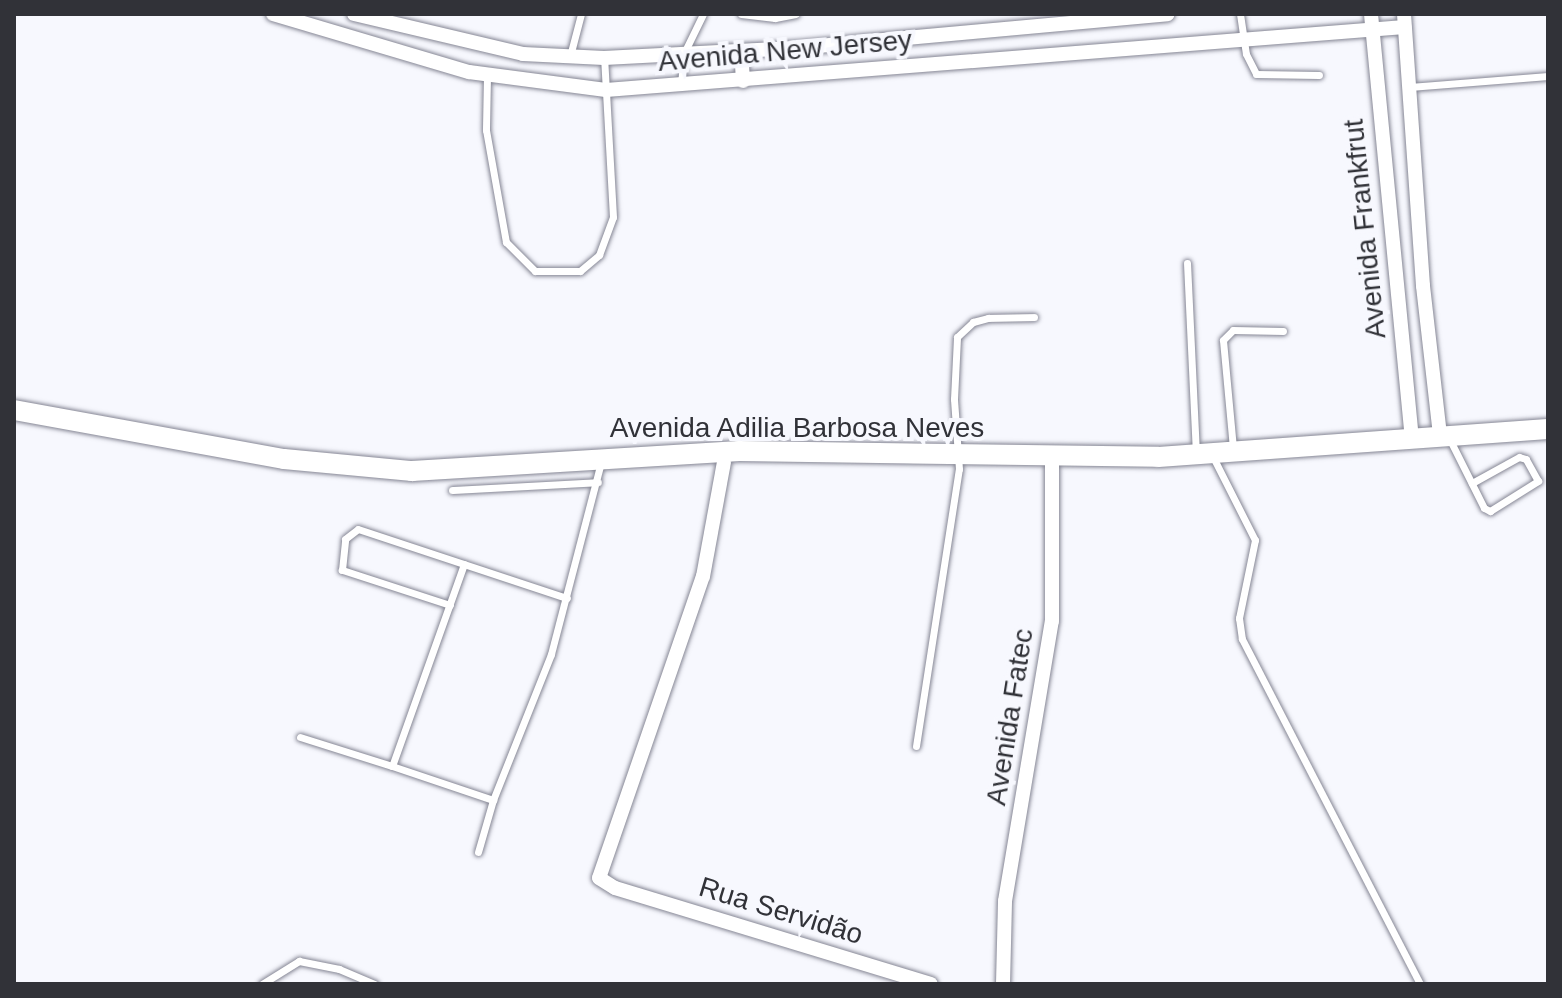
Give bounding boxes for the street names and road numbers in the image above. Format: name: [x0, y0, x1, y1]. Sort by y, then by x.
street label: Avenida New Jersey: [657, 23, 913, 79]
street label: Avenida Frankfrut: [1337, 118, 1393, 340]
street label: Avenida Adilia Barbosa Neves: [609, 411, 985, 445]
street label: Avenida Fatec: [979, 626, 1041, 808]
street label: Rua Servidão: [695, 870, 867, 952]

